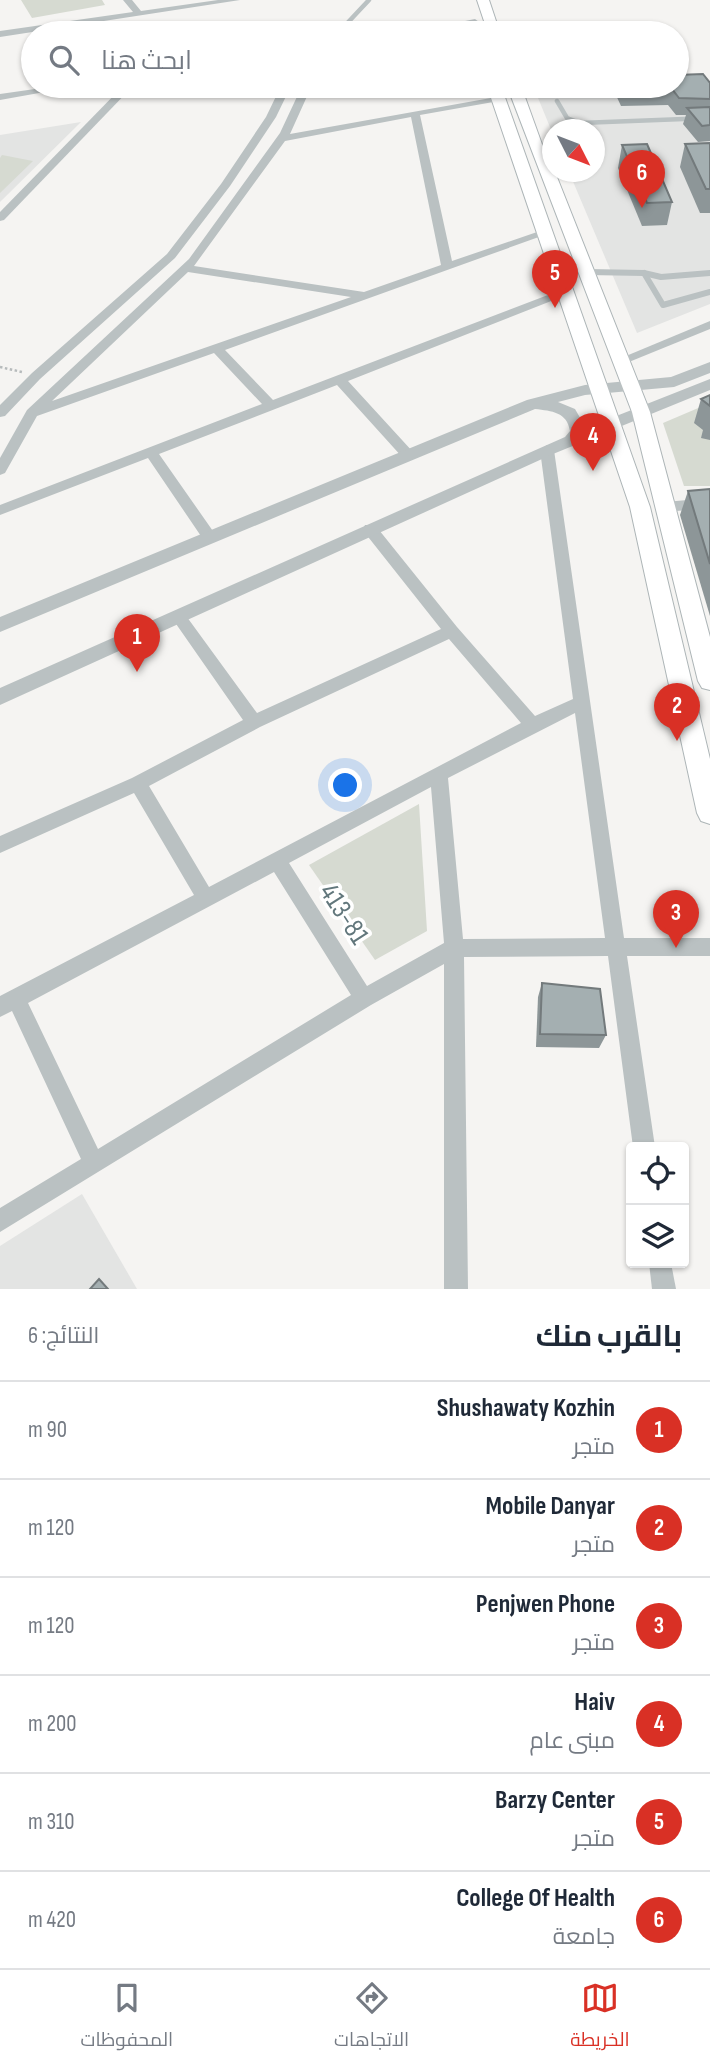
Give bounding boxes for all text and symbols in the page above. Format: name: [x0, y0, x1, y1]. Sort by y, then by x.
search box: [21, 21, 689, 98]
icon: search: [45, 41, 83, 79]
text: ابحث هنا: [101, 46, 192, 77]
north arrow: [542, 119, 605, 182]
pin: 6: [619, 150, 665, 208]
pin: 5: [532, 250, 578, 308]
pin: 4: [570, 413, 616, 471]
pin: 1: [114, 614, 160, 672]
pin: 2: [654, 683, 700, 741]
your location: [328, 768, 362, 802]
street label: 413-81: [312, 877, 376, 951]
pin: 3: [653, 890, 699, 948]
map controls: [626, 1142, 689, 1268]
button: locate: [626, 1142, 689, 1205]
button: layers: [626, 1205, 689, 1268]
text: بالقرب منك: [536, 1319, 682, 1355]
text: النتائج: 6: [28, 1322, 100, 1350]
text: Shushawaty Kozhin: [437, 1393, 615, 1424]
text: 90 m: [28, 1416, 67, 1444]
text: 1: [654, 1416, 664, 1444]
text: متجر: [573, 1433, 615, 1461]
text: Mobile Danyar: [486, 1491, 615, 1522]
text: 120 m: [28, 1514, 75, 1542]
text: 2: [654, 1514, 664, 1542]
text: متجر: [573, 1531, 615, 1559]
text: Penjwen Phone: [476, 1589, 615, 1620]
text: 120 m: [28, 1612, 75, 1640]
text: 3: [654, 1612, 664, 1640]
text: متجر: [573, 1629, 615, 1657]
text: Haiv: [574, 1687, 615, 1718]
text: 200 m: [28, 1710, 76, 1738]
text: 4: [654, 1710, 664, 1738]
text: مبنى عام: [529, 1727, 615, 1755]
text: Barzy Center: [495, 1785, 615, 1816]
text: 310 m: [28, 1808, 74, 1836]
text: 5: [654, 1808, 664, 1836]
text: متجر: [573, 1825, 615, 1853]
text: College Of Health: [456, 1883, 615, 1914]
text: 420 m: [28, 1906, 76, 1934]
text: 6: [654, 1906, 664, 1934]
text: جامعة: [553, 1923, 615, 1951]
tab: المحفوظات: [81, 1979, 173, 2057]
tab: الاتجاهات: [334, 1979, 409, 2057]
tab: الخريطة: [570, 1979, 630, 2057]

